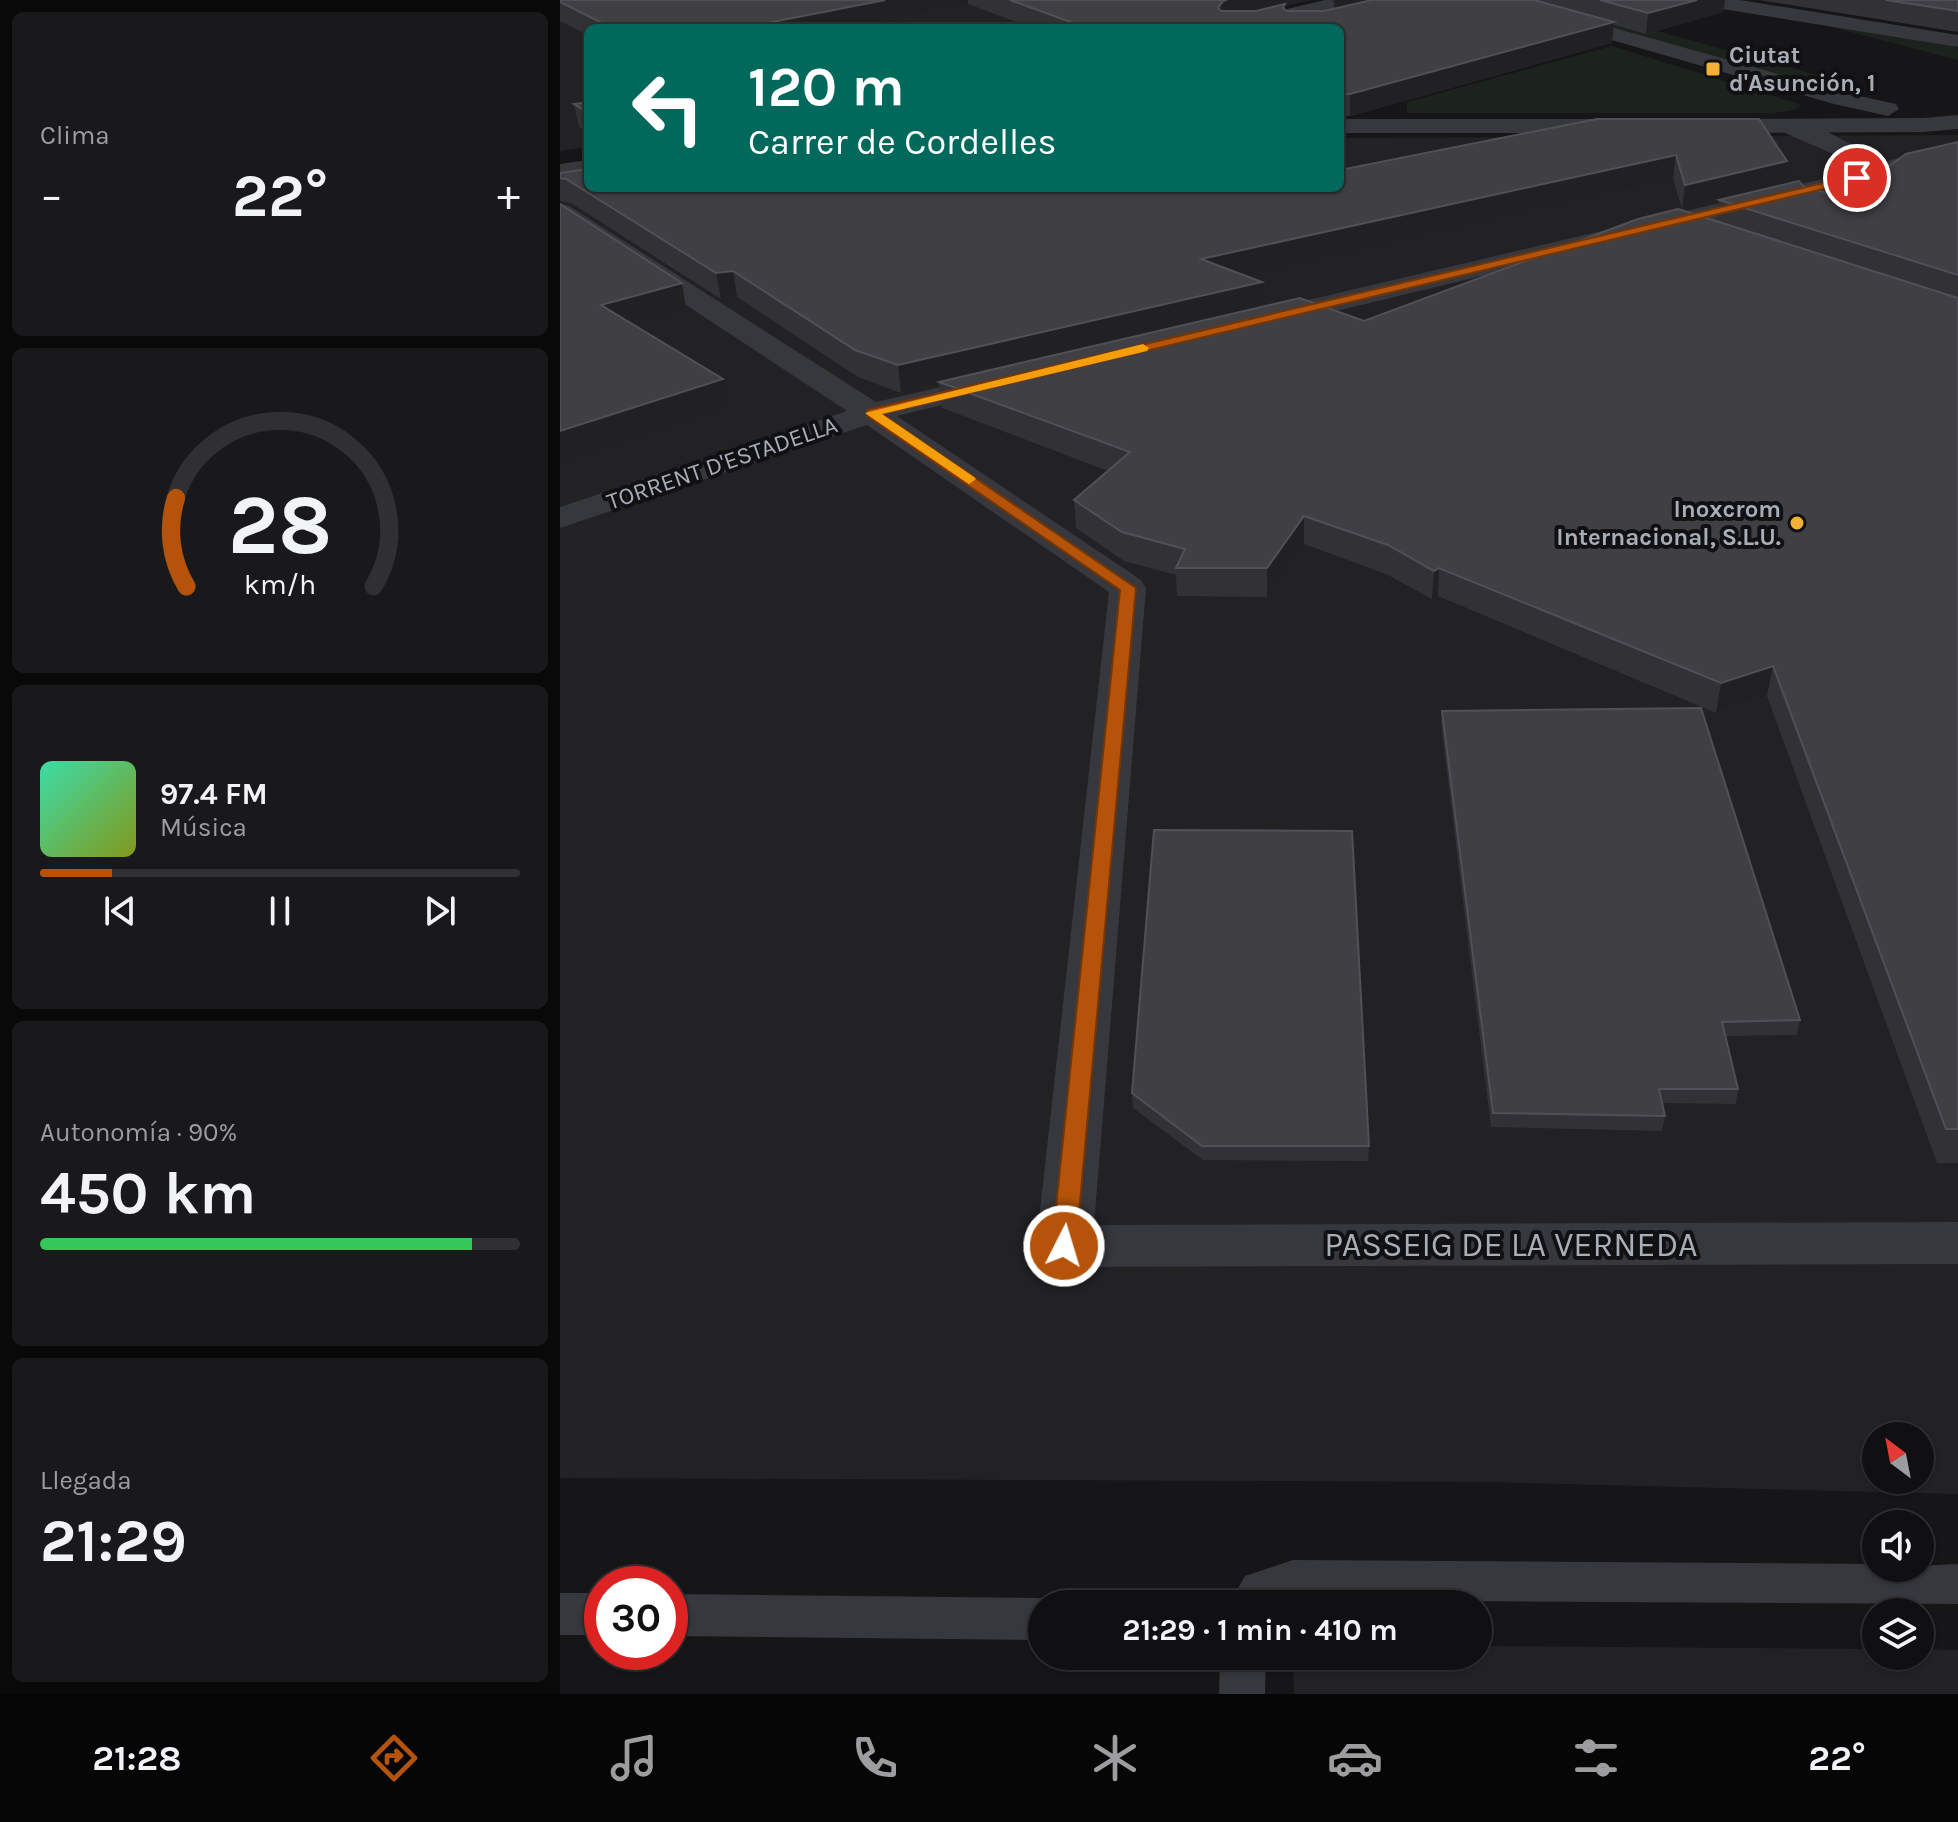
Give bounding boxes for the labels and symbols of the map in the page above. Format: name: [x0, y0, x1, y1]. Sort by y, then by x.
place label: Ciutat d'Asunción, 1: [1729, 41, 1876, 97]
marker: Ciutat d'Asunción, 1: [1704, 60, 1722, 78]
pin: [1823, 144, 1891, 212]
street label: TORRENT D'ESTADELLA: [603, 410, 841, 516]
place label: Inoxcrom Internacional, S.L.U.: [1556, 495, 1781, 551]
marker: Inoxcrom Internacional, S.L.U.: [1788, 514, 1806, 532]
position arrow: [1022, 1204, 1106, 1288]
street label: PASSEIG DE LA VERNEDA: [1324, 1225, 1698, 1265]
north arrow: [1862, 1422, 1934, 1494]
speed limit sign: 30: [584, 1566, 688, 1670]

